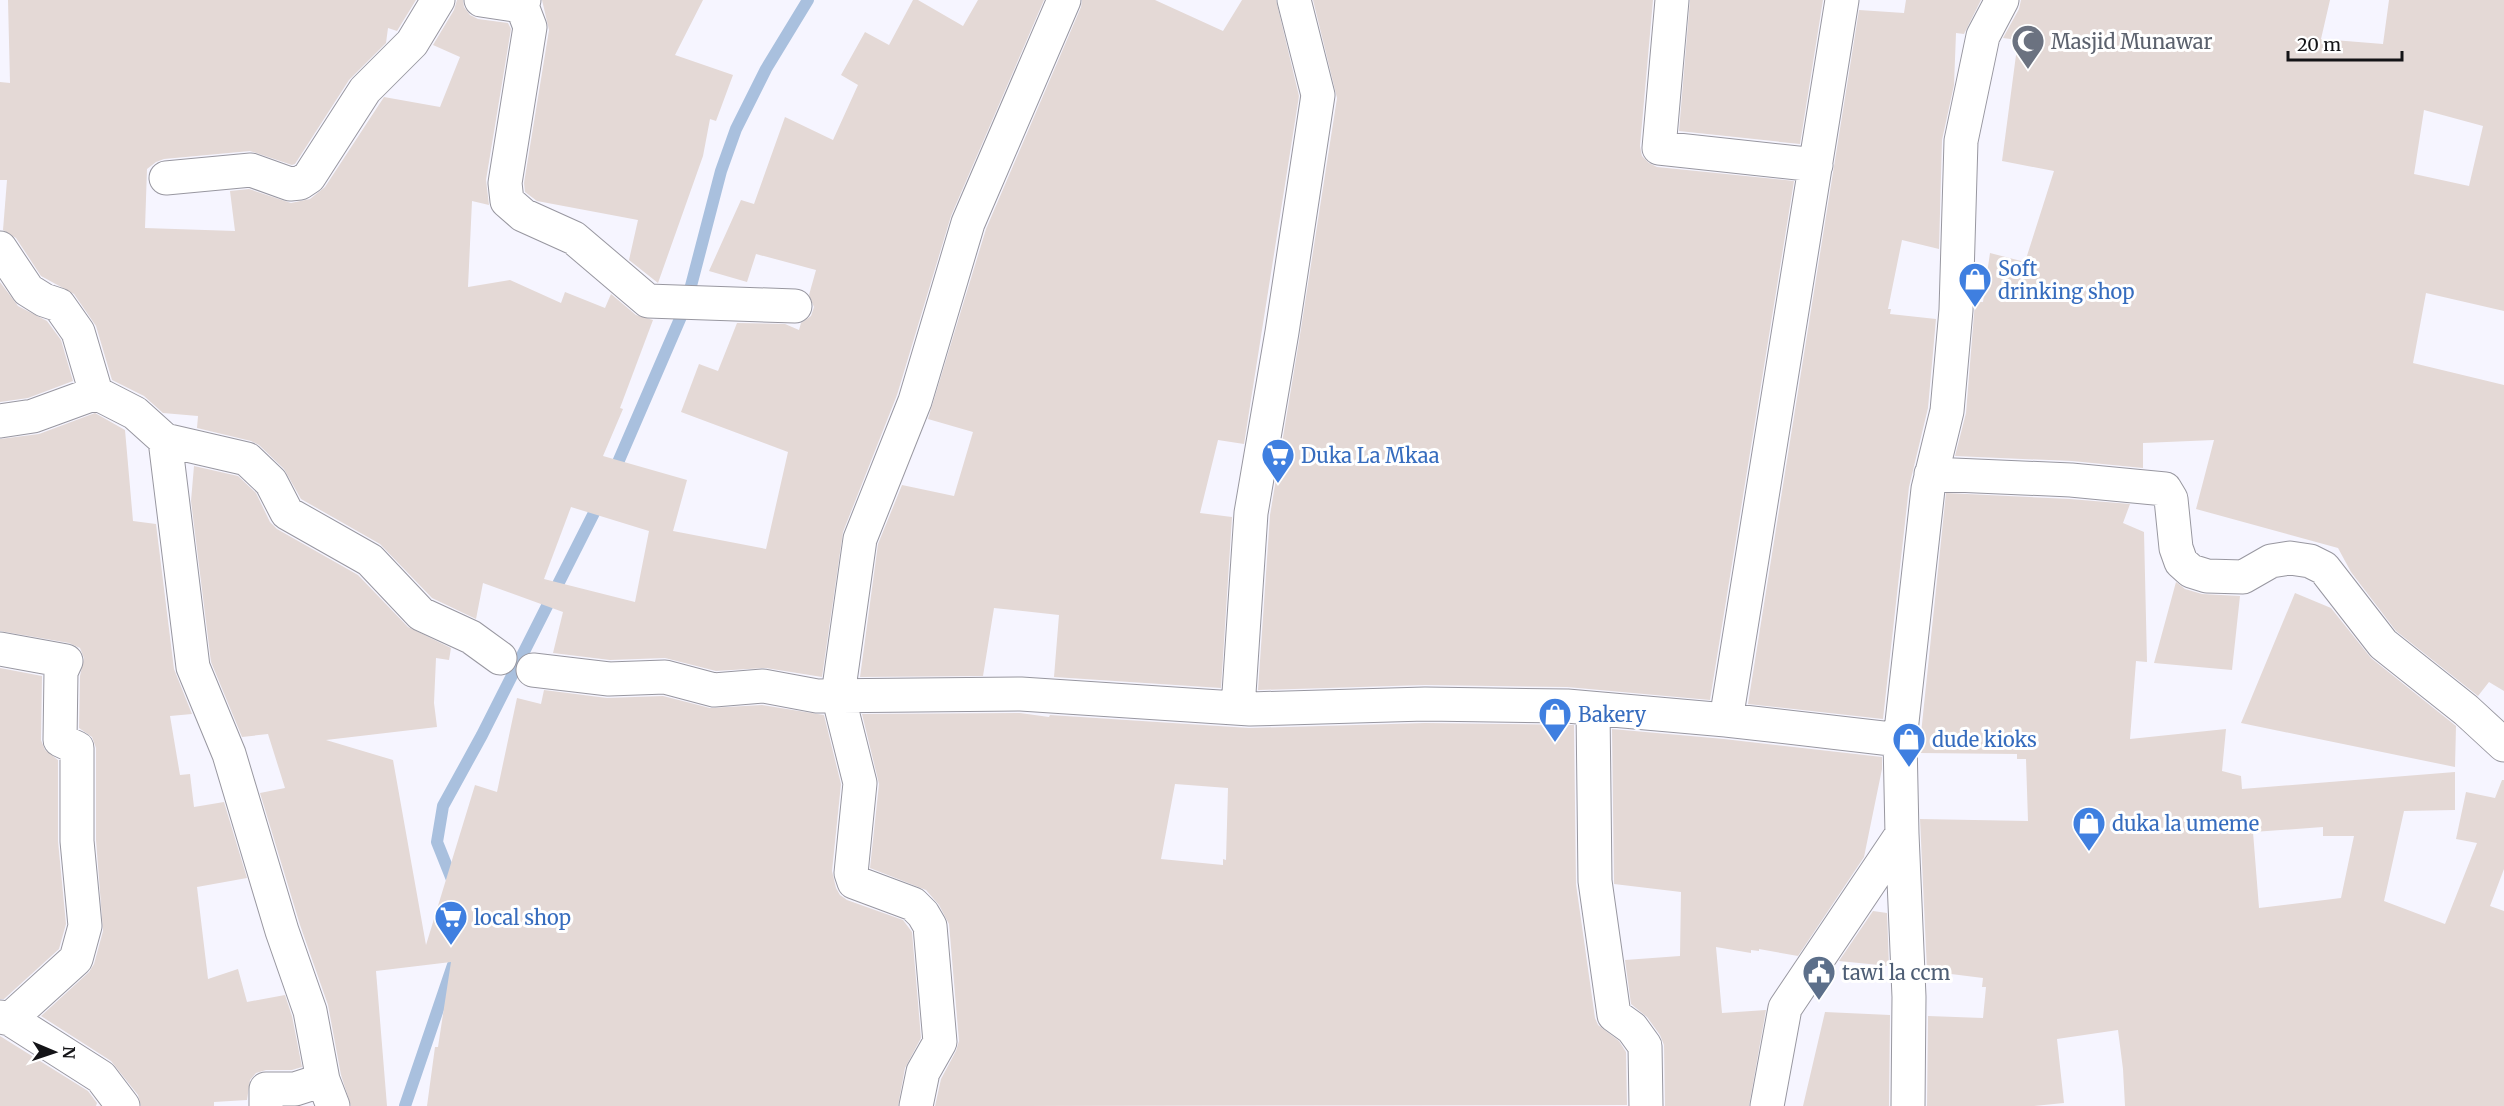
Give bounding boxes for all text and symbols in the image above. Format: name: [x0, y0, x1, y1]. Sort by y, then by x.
mosque icon: Masjid Munawar: [2010, 23, 2046, 70]
scale bar: [2288, 24, 2402, 62]
place label: Masjid Munawar: [2051, 29, 2212, 54]
text: 20 m: [2297, 33, 2341, 56]
place label: Soft drinking shop: [1998, 256, 2135, 304]
shop icon: Soft drinking shop: [1957, 261, 1993, 308]
supermarket icon: Duka La Mkaa: [1260, 437, 1296, 484]
place label: Duka La Mkaa: [1301, 443, 1440, 468]
shop icon: Bakery: [1537, 696, 1573, 743]
place label: Bakery: [1578, 702, 1647, 727]
shop icon: dude kioks: [1891, 721, 1927, 768]
place label: dude kioks: [1932, 727, 2037, 752]
shop icon: duka la umeme: [2071, 805, 2107, 852]
place label: duka la umeme: [2112, 811, 2259, 836]
supermarket icon: local shop: [433, 899, 469, 946]
place label: local shop: [474, 905, 571, 930]
public building icon: tawi la ccm: [1801, 954, 1837, 1001]
place label: tawi la ccm: [1842, 960, 1951, 985]
north arrow: [24, 1022, 84, 1082]
text: N: [59, 1046, 79, 1060]

